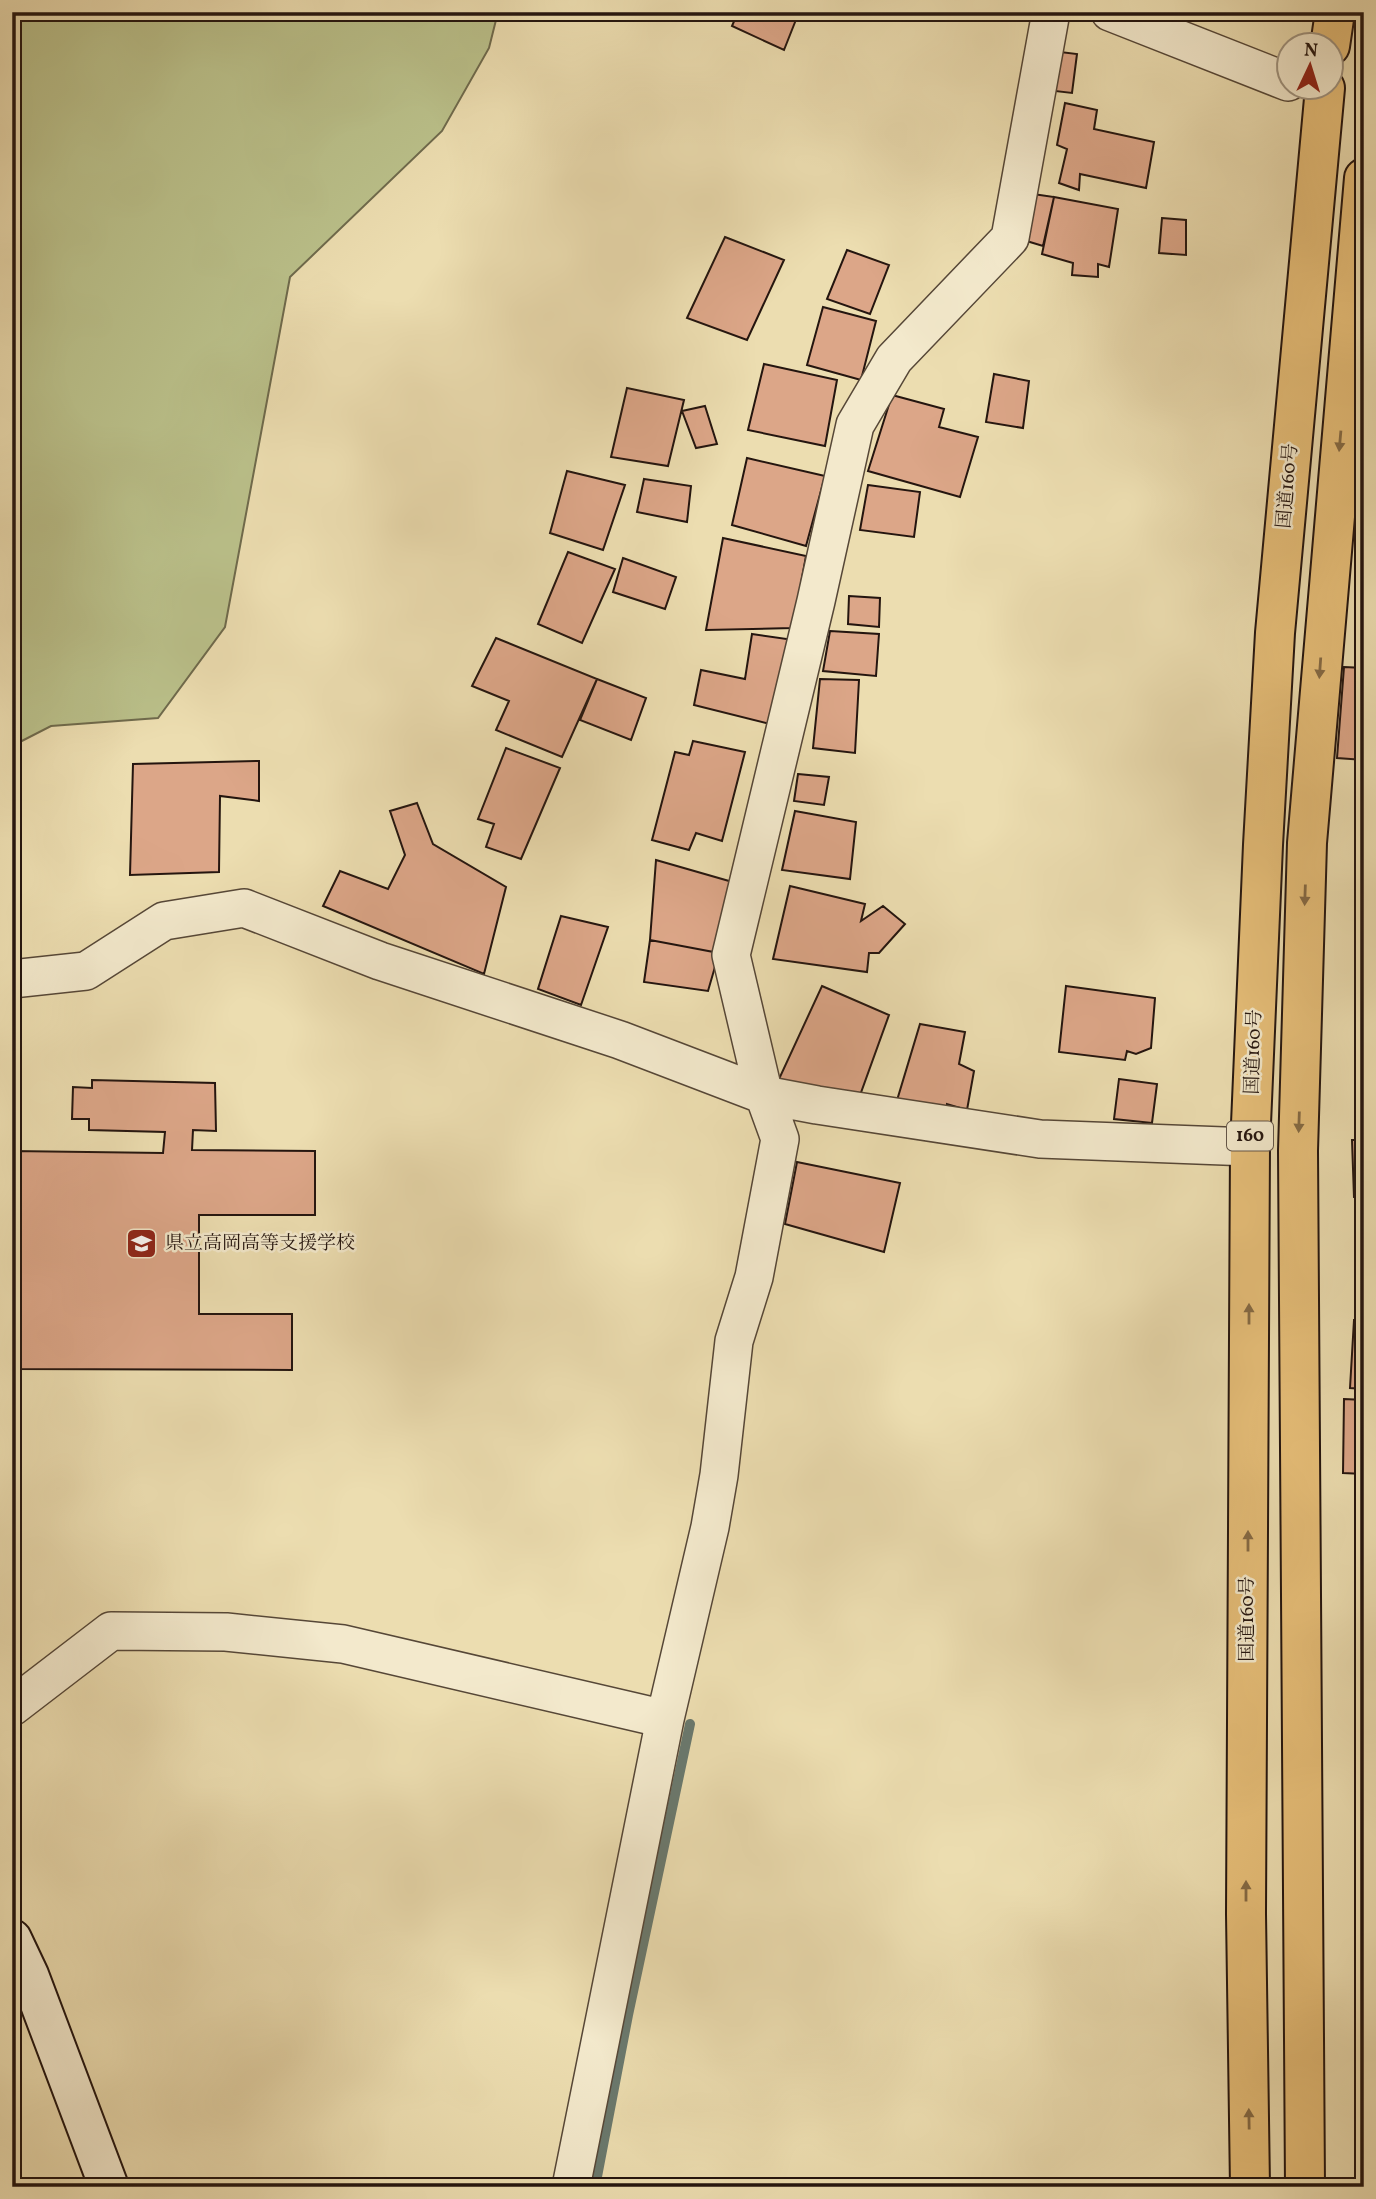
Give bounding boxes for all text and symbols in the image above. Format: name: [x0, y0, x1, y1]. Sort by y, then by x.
north arrow: [1274, 32, 1344, 102]
text: N: [1303, 38, 1319, 65]
one-way arrow: [1334, 430, 1345, 452]
street label: 国道160号: [1271, 442, 1305, 530]
one-way arrow: [1314, 657, 1325, 679]
one-way arrow: [1300, 884, 1311, 906]
street label: 国道160号: [1240, 1009, 1268, 1095]
one-way arrow: [1294, 1112, 1305, 1134]
road number: 160: [1227, 1121, 1273, 1150]
school or university icon: 県立高岡高等支援学校: [125, 1227, 159, 1261]
place label: 県立高岡高等支援学校: [165, 1231, 355, 1257]
one-way arrow: [1243, 1302, 1255, 1324]
one-way arrow: [1242, 1530, 1254, 1552]
street label: 国道160号: [1235, 1576, 1261, 1662]
one-way arrow: [1240, 1880, 1252, 1902]
one-way arrow: [1243, 2107, 1255, 2129]

